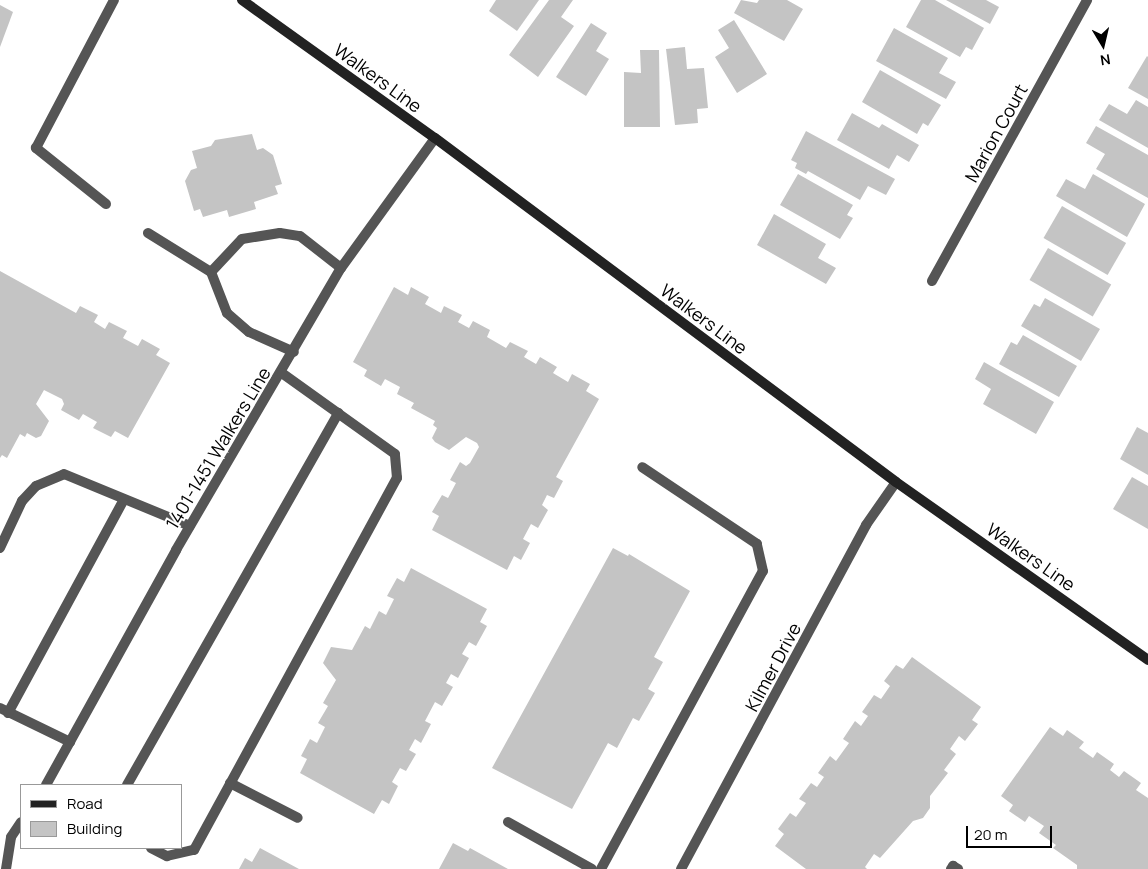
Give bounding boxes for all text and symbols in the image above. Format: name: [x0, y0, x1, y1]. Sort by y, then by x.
north arrow: [1078, 20, 1128, 70]
street label: Walkers Line: [330, 39, 426, 117]
text: N: [1099, 50, 1112, 70]
street label: Marion Court: [960, 80, 1032, 186]
street label: Walkers Line: [656, 279, 752, 359]
street label: 1401-1451 Walkers Line: [161, 363, 275, 533]
street label: Walkers Line: [983, 519, 1079, 595]
street label: Kilmer Drive: [741, 619, 805, 715]
legend: [20, 784, 182, 849]
text: Road: [67, 793, 103, 814]
scale bar: [968, 816, 1054, 848]
text: Building: [67, 818, 122, 839]
text: 20 m: [974, 824, 1007, 845]

